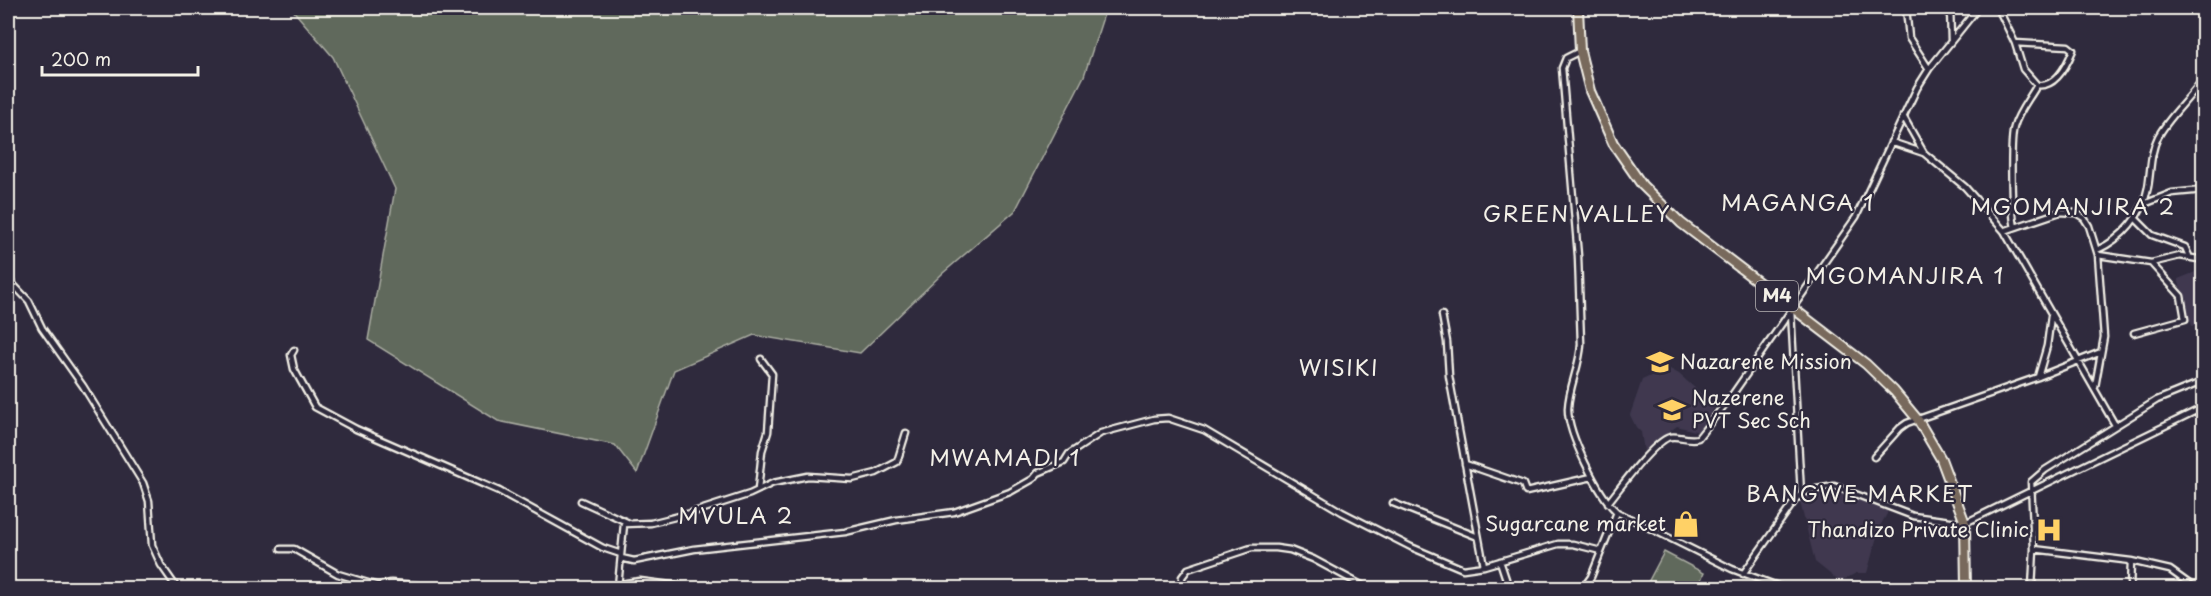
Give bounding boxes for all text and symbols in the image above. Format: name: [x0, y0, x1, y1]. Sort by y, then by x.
scale bar: [42, 39, 198, 77]
text: 200 m: [51, 45, 111, 72]
district label: MAGANGA 1: [1721, 185, 1875, 218]
district label: MGOMANJIRA 2: [1970, 189, 2176, 222]
district label: GREEN VALLEY: [1483, 196, 1671, 229]
district label: MGOMANJIRA 1: [1805, 258, 2005, 291]
road number: M4: [1756, 281, 1798, 311]
place label: Nazarene Mission: [1680, 346, 1852, 376]
school or university icon: Nazarene Mission: [1645, 347, 1675, 377]
district label: WISIKI: [1299, 350, 1379, 383]
place label: Nazerene PVT Sec Sch: [1692, 382, 1811, 435]
school or university icon: Nazerene PVT Sec Sch: [1657, 395, 1687, 425]
district label: MWAMADI 1: [929, 440, 1081, 473]
district label: BANGWE MARKET: [1746, 476, 1974, 509]
district label: MVULA 2: [678, 498, 794, 531]
place label: Sugarcane market: [1485, 508, 1666, 538]
shop icon: Sugarcane market: [1671, 509, 1701, 539]
place label: Thandizo Private Clinic: [1807, 514, 2029, 544]
hospital icon: Thandizo Private Clinic: [2034, 515, 2064, 545]

